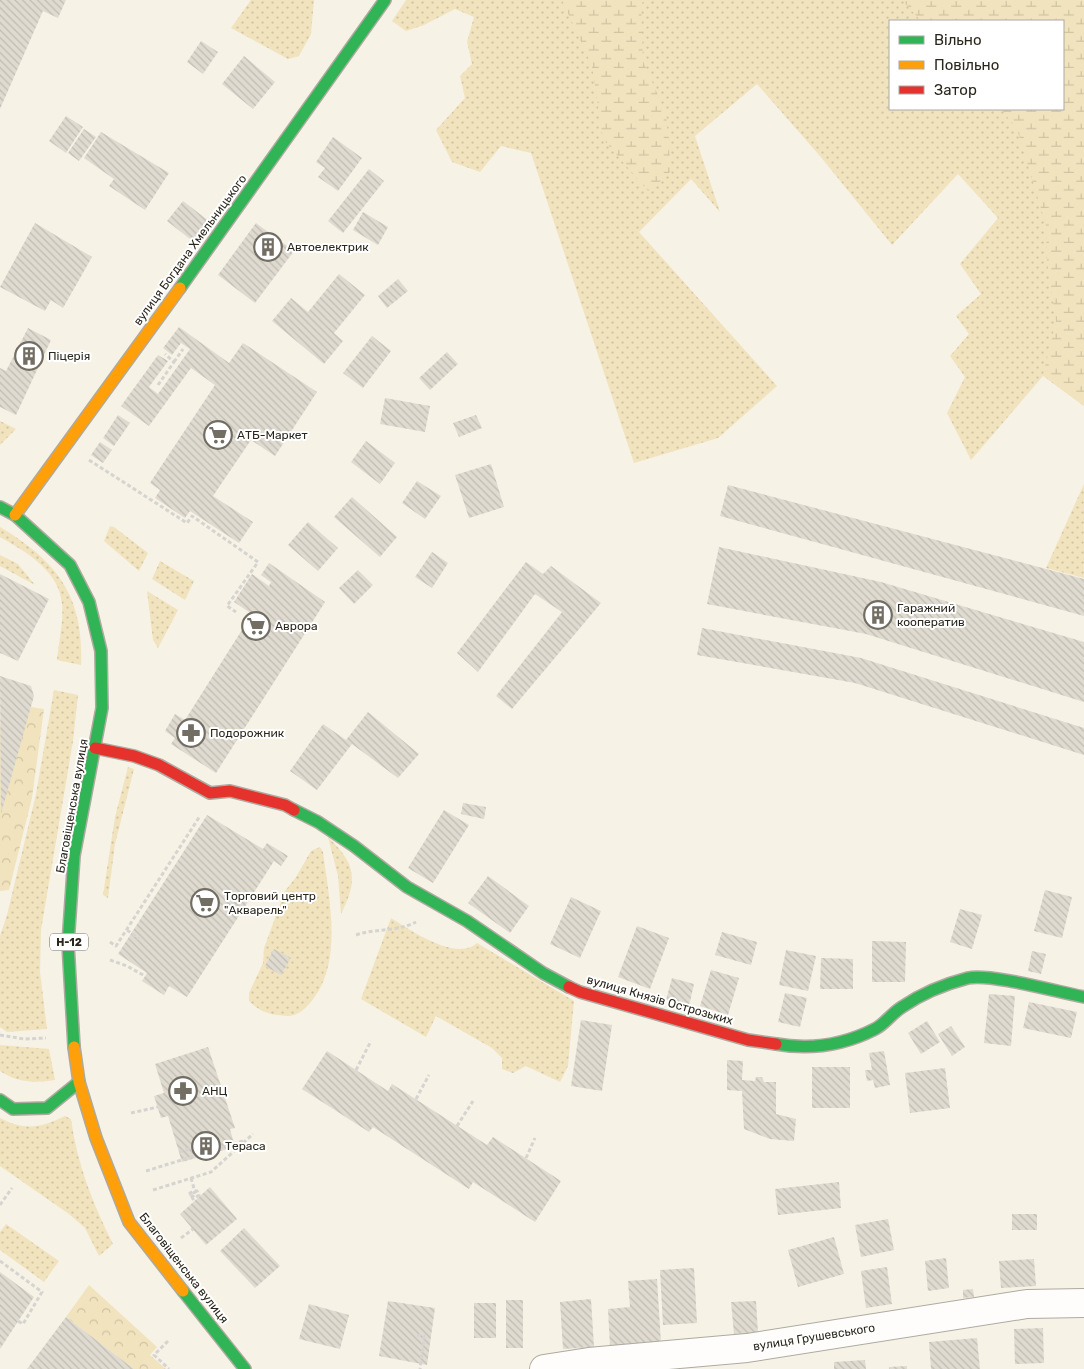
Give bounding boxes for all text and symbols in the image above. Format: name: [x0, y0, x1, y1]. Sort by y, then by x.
legend: [889, 20, 1064, 110]
text: Вільно: [934, 31, 982, 49]
text: Повільно: [934, 56, 999, 74]
text: Затор: [934, 81, 977, 99]
street label: вулиця Богдана Хмельницького: [131, 172, 249, 328]
building icon: Автоелектрик: [253, 232, 283, 262]
place label: Автоелектрик: [287, 240, 369, 254]
building icon: Піцерія: [14, 341, 44, 371]
place label: Піцерія: [48, 349, 90, 363]
supermarket icon: АТБ-Маркет: [203, 420, 233, 450]
place label: АТБ-Маркет: [237, 428, 308, 442]
building icon: Гаражний кооператив: [863, 600, 893, 630]
place label: Гаражний кооператив: [897, 601, 965, 629]
supermarket icon: Аврора: [241, 611, 271, 641]
place label: Аврора: [275, 619, 318, 633]
pharmacy icon: Подорожник: [176, 718, 206, 748]
place label: Подорожник: [210, 726, 285, 740]
street label: Благовіщенська вулиця: [53, 738, 91, 874]
supermarket icon: Торговий центр "Акварель": [190, 888, 220, 918]
place label: Торговий центр "Акварель": [224, 889, 316, 917]
road number: Н-12: [50, 934, 88, 950]
street label: вулиця Князів Острозьких: [585, 972, 735, 1028]
pharmacy icon: АНЦ: [168, 1076, 198, 1106]
place label: АНЦ: [202, 1084, 228, 1098]
building icon: Тераса: [191, 1131, 221, 1161]
place label: Тераса: [225, 1139, 266, 1153]
street label: Благовіщенська вулиця: [136, 1210, 232, 1326]
street label: вулиця Грушевського: [752, 1320, 876, 1354]

